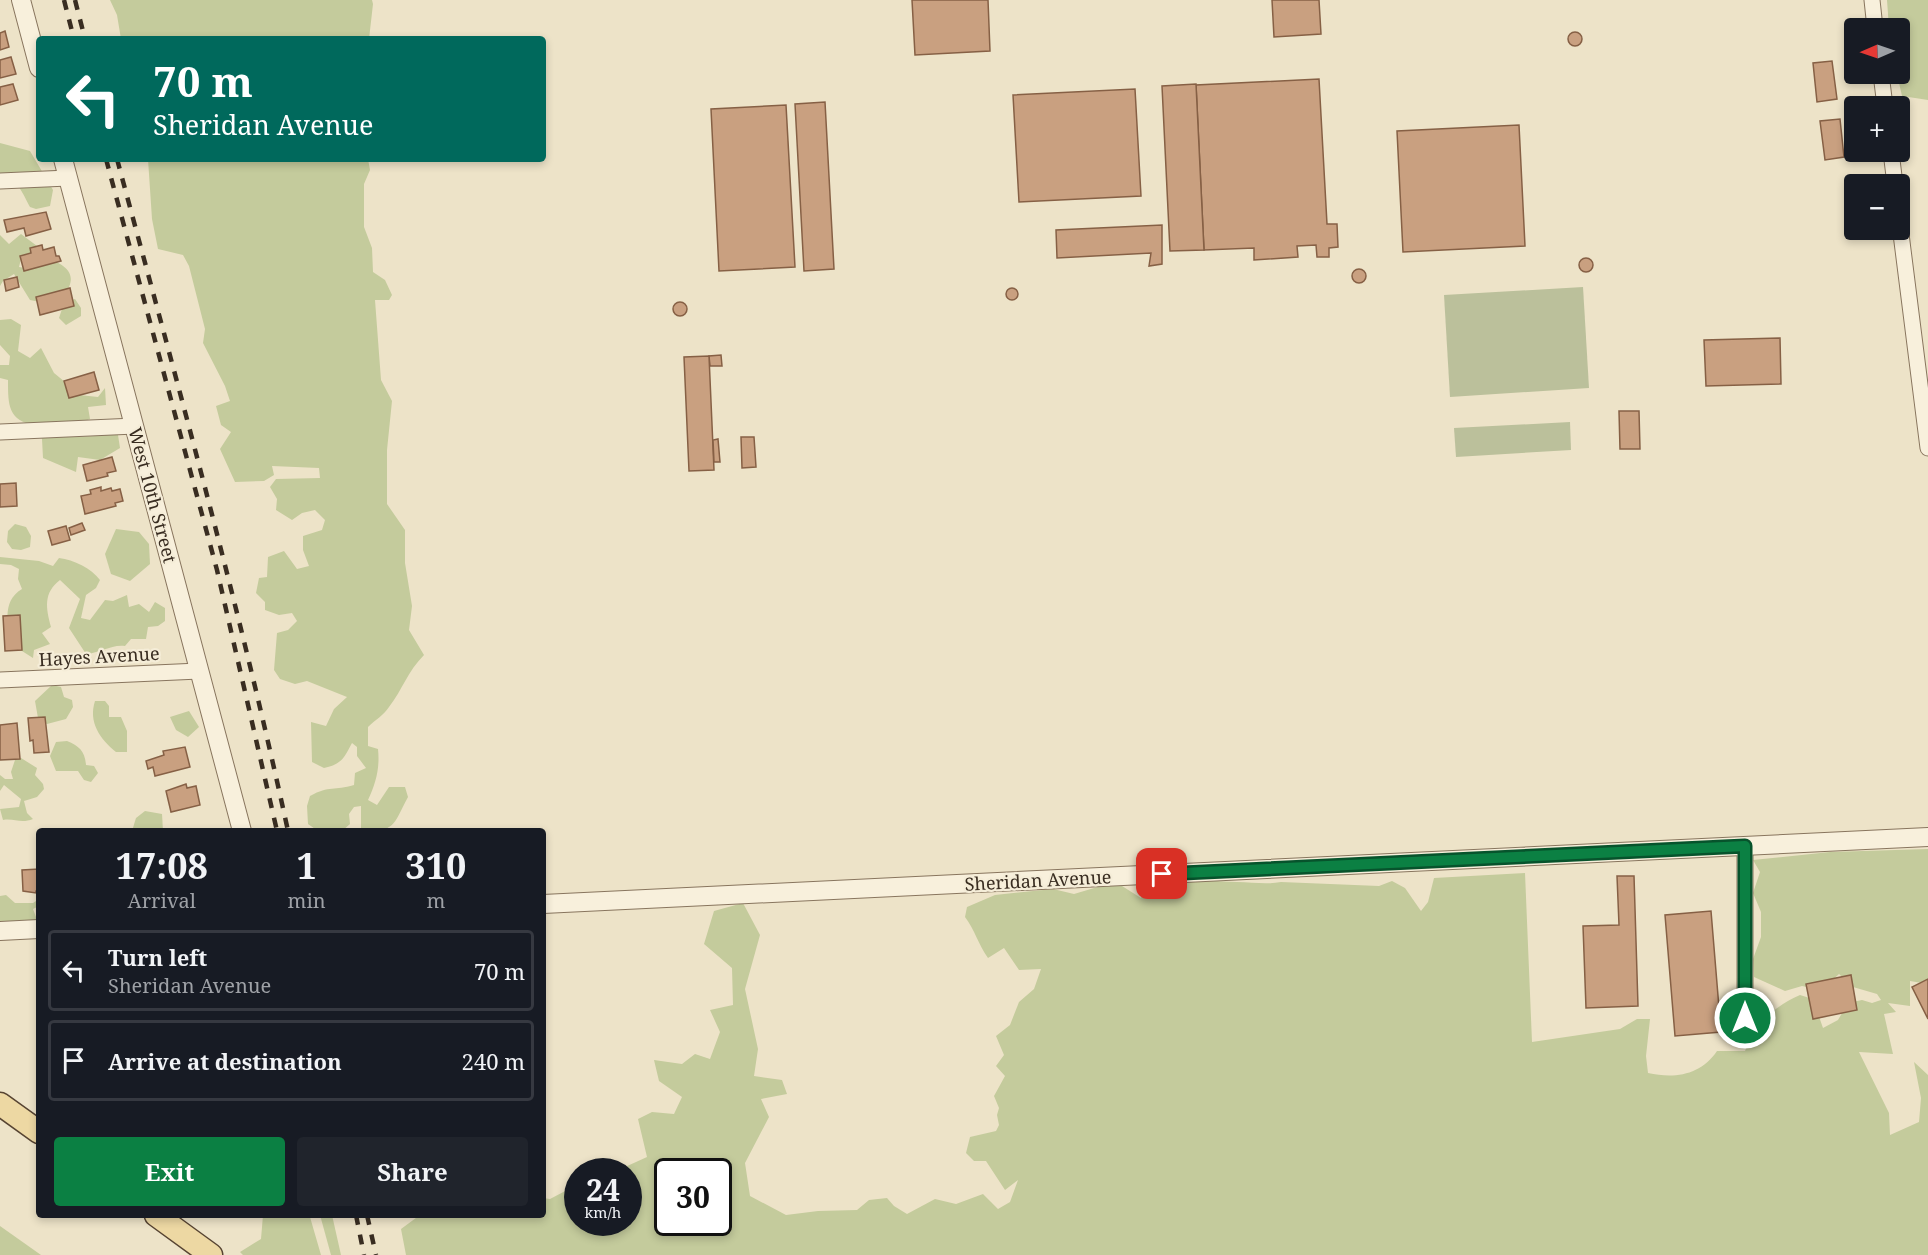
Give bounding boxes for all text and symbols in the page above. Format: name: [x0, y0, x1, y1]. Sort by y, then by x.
north arrow: [1844, 18, 1910, 84]
map controls: [1844, 18, 1910, 240]
text: 70 m: [153, 52, 253, 109]
icon: left: [54, 60, 132, 138]
button: +: [1844, 96, 1910, 162]
text: Sheridan Avenue: [153, 106, 373, 143]
button: −: [1844, 174, 1910, 240]
street label: West 10th Street: [123, 425, 183, 565]
street label: Hayes Avenue: [38, 641, 160, 671]
text: 17:08: [116, 841, 208, 890]
text: 1: [296, 841, 317, 890]
text: 310: [405, 841, 466, 890]
pin: [1136, 848, 1187, 899]
icon: arrive: [1145, 857, 1178, 890]
street label: Sheridan Avenue: [964, 864, 1112, 896]
text: Arrival: [128, 887, 196, 914]
text: min: [288, 887, 326, 914]
text: m: [426, 887, 445, 914]
text: Turn left: [108, 942, 207, 972]
icon: left: [57, 954, 90, 987]
text: 70 m: [474, 956, 525, 986]
text: Sheridan Avenue: [108, 972, 271, 999]
position arrow: [1713, 986, 1777, 1050]
icon: arrive: [57, 1044, 90, 1077]
text: Arrive at destination: [108, 1046, 342, 1076]
text: 240 m: [462, 1046, 525, 1076]
button: Exit: [54, 1137, 285, 1206]
button: Share: [297, 1137, 528, 1206]
speed limit sign: 30: [654, 1158, 732, 1236]
text: 24: [586, 1169, 620, 1210]
text: km/h: [585, 1202, 621, 1222]

